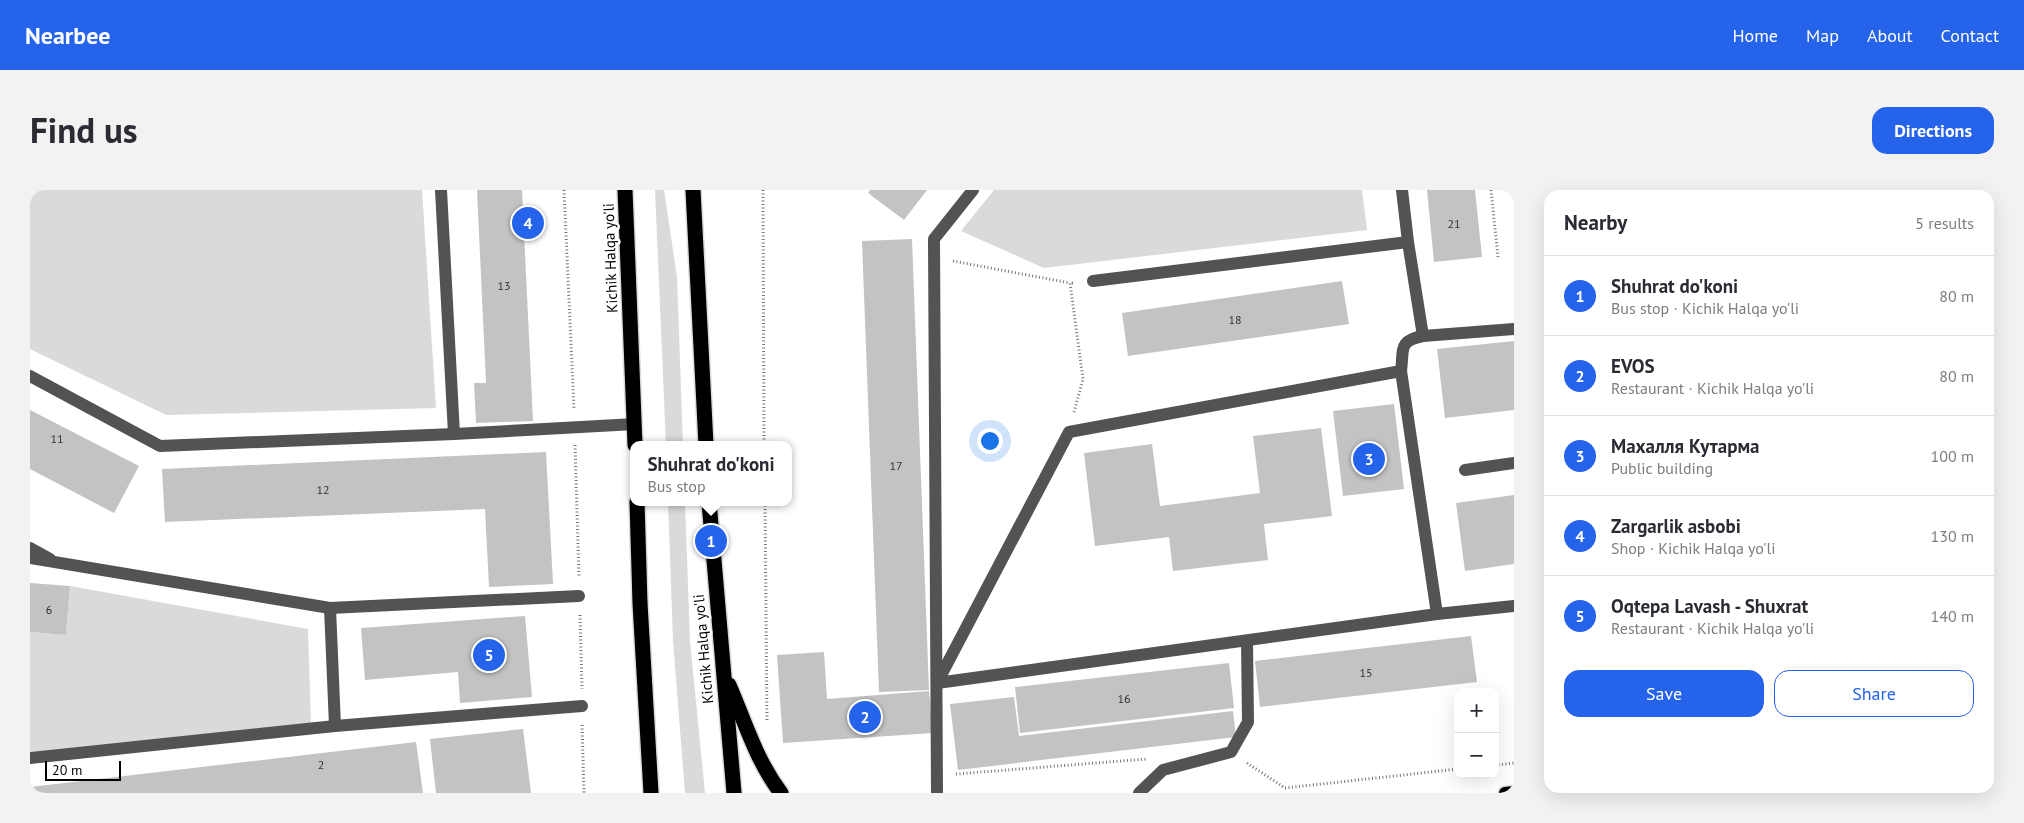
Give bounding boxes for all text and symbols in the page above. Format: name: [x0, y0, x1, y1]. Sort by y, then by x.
text: Nearbee: [25, 20, 110, 51]
text: Home: [1732, 24, 1778, 47]
text: Map: [1806, 24, 1839, 47]
text: About: [1867, 24, 1913, 47]
text: Contact: [1941, 24, 1999, 47]
text: Find us: [30, 107, 138, 153]
button: Directions: [1872, 107, 1994, 154]
street label: Kichik Halqa yo'li: [599, 203, 621, 313]
pin: 4: [512, 204, 544, 242]
text: Nearby: [1564, 209, 1627, 236]
text: 5 results: [1915, 213, 1974, 233]
house number: 21: [1447, 216, 1461, 231]
text: Shuhrat do'koni: [1611, 274, 1738, 298]
house number: 13: [497, 278, 511, 293]
text: 1: [1575, 286, 1585, 306]
text: 80 m: [1939, 286, 1974, 306]
text: Bus stop · Kichik Halqa yo'li: [1611, 298, 1799, 318]
house number: 18: [1228, 312, 1242, 327]
text: EVOS: [1611, 354, 1654, 378]
text: 2: [1575, 366, 1585, 386]
text: 80 m: [1939, 366, 1974, 386]
text: Restaurant · Kichik Halqa yo'li: [1611, 378, 1814, 398]
your location: [977, 428, 1003, 454]
house number: 11: [50, 431, 64, 446]
text: Махалля Кутарма: [1611, 434, 1760, 458]
pin: 3: [1353, 440, 1385, 478]
popup: [630, 441, 792, 506]
text: 3: [1575, 446, 1585, 466]
text: 100 m: [1931, 446, 1974, 466]
text: Shuhrat do'koni: [647, 452, 775, 476]
house number: 17: [889, 458, 903, 473]
text: Public building: [1611, 458, 1713, 478]
text: Bus stop: [647, 476, 706, 496]
house number: 12: [316, 482, 330, 497]
text: Zargarlik asbobi: [1611, 514, 1741, 538]
pin: 1: [695, 522, 727, 560]
text: 4: [1575, 526, 1585, 546]
text: 130 m: [1931, 526, 1974, 546]
text: Shop · Kichik Halqa yo'li: [1611, 538, 1775, 558]
street label: Kichik Halqa yo'li: [689, 593, 717, 705]
text: Oqtepa Lavash - Shuxrat: [1611, 594, 1808, 618]
house number: 6: [46, 602, 52, 617]
text: 5: [1575, 606, 1585, 626]
text: 140 m: [1931, 606, 1974, 626]
text: Restaurant · Kichik Halqa yo'li: [1611, 618, 1814, 638]
pin: 5: [473, 636, 505, 674]
house number: 15: [1359, 665, 1373, 680]
button: Save: [1564, 670, 1764, 717]
button: Share: [1774, 670, 1974, 717]
map controls: [1454, 688, 1499, 778]
button: +: [1454, 688, 1499, 733]
house number: 16: [1117, 691, 1131, 706]
pin: 2: [849, 698, 881, 736]
button: −: [1454, 733, 1499, 778]
house number: 2: [318, 757, 324, 772]
scale bar: [45, 758, 121, 781]
text: 20 m: [52, 761, 82, 779]

